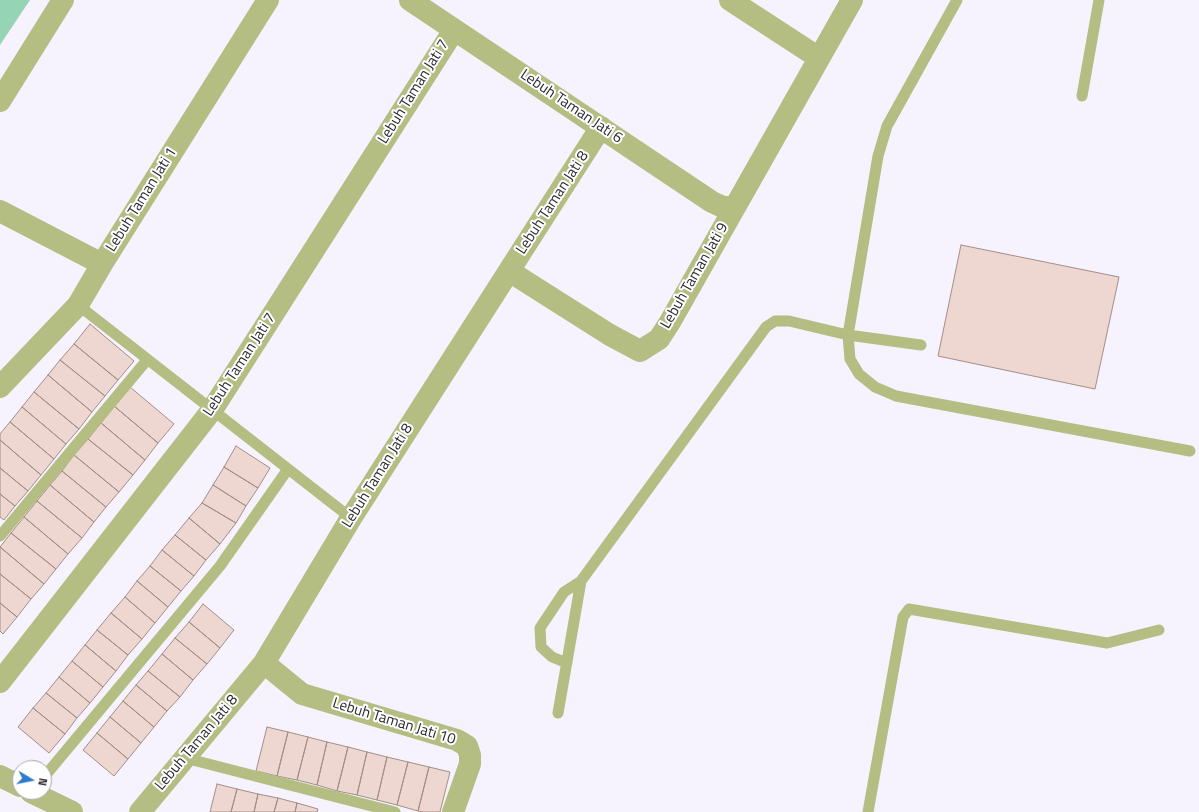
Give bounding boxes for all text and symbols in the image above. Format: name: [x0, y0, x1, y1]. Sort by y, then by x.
street label: Lebuh Taman Jati 7: [375, 37, 453, 147]
street label: Lebuh Taman Jati 6: [516, 66, 626, 148]
street label: Lebuh Taman Jati 1: [103, 145, 181, 255]
street label: Lebuh Taman Jati 8: [513, 148, 593, 258]
street label: Lebuh Taman Jati 9: [657, 220, 733, 332]
street label: Lebuh Taman Jati 7: [200, 310, 280, 420]
street label: Lebuh Taman Jati 8: [339, 421, 417, 531]
street label: Lebuh Taman Jati 8: [152, 691, 242, 795]
street label: Lebuh Taman Jati 10: [330, 695, 458, 749]
north arrow: [12, 760, 52, 800]
text: N: [34, 777, 51, 787]

